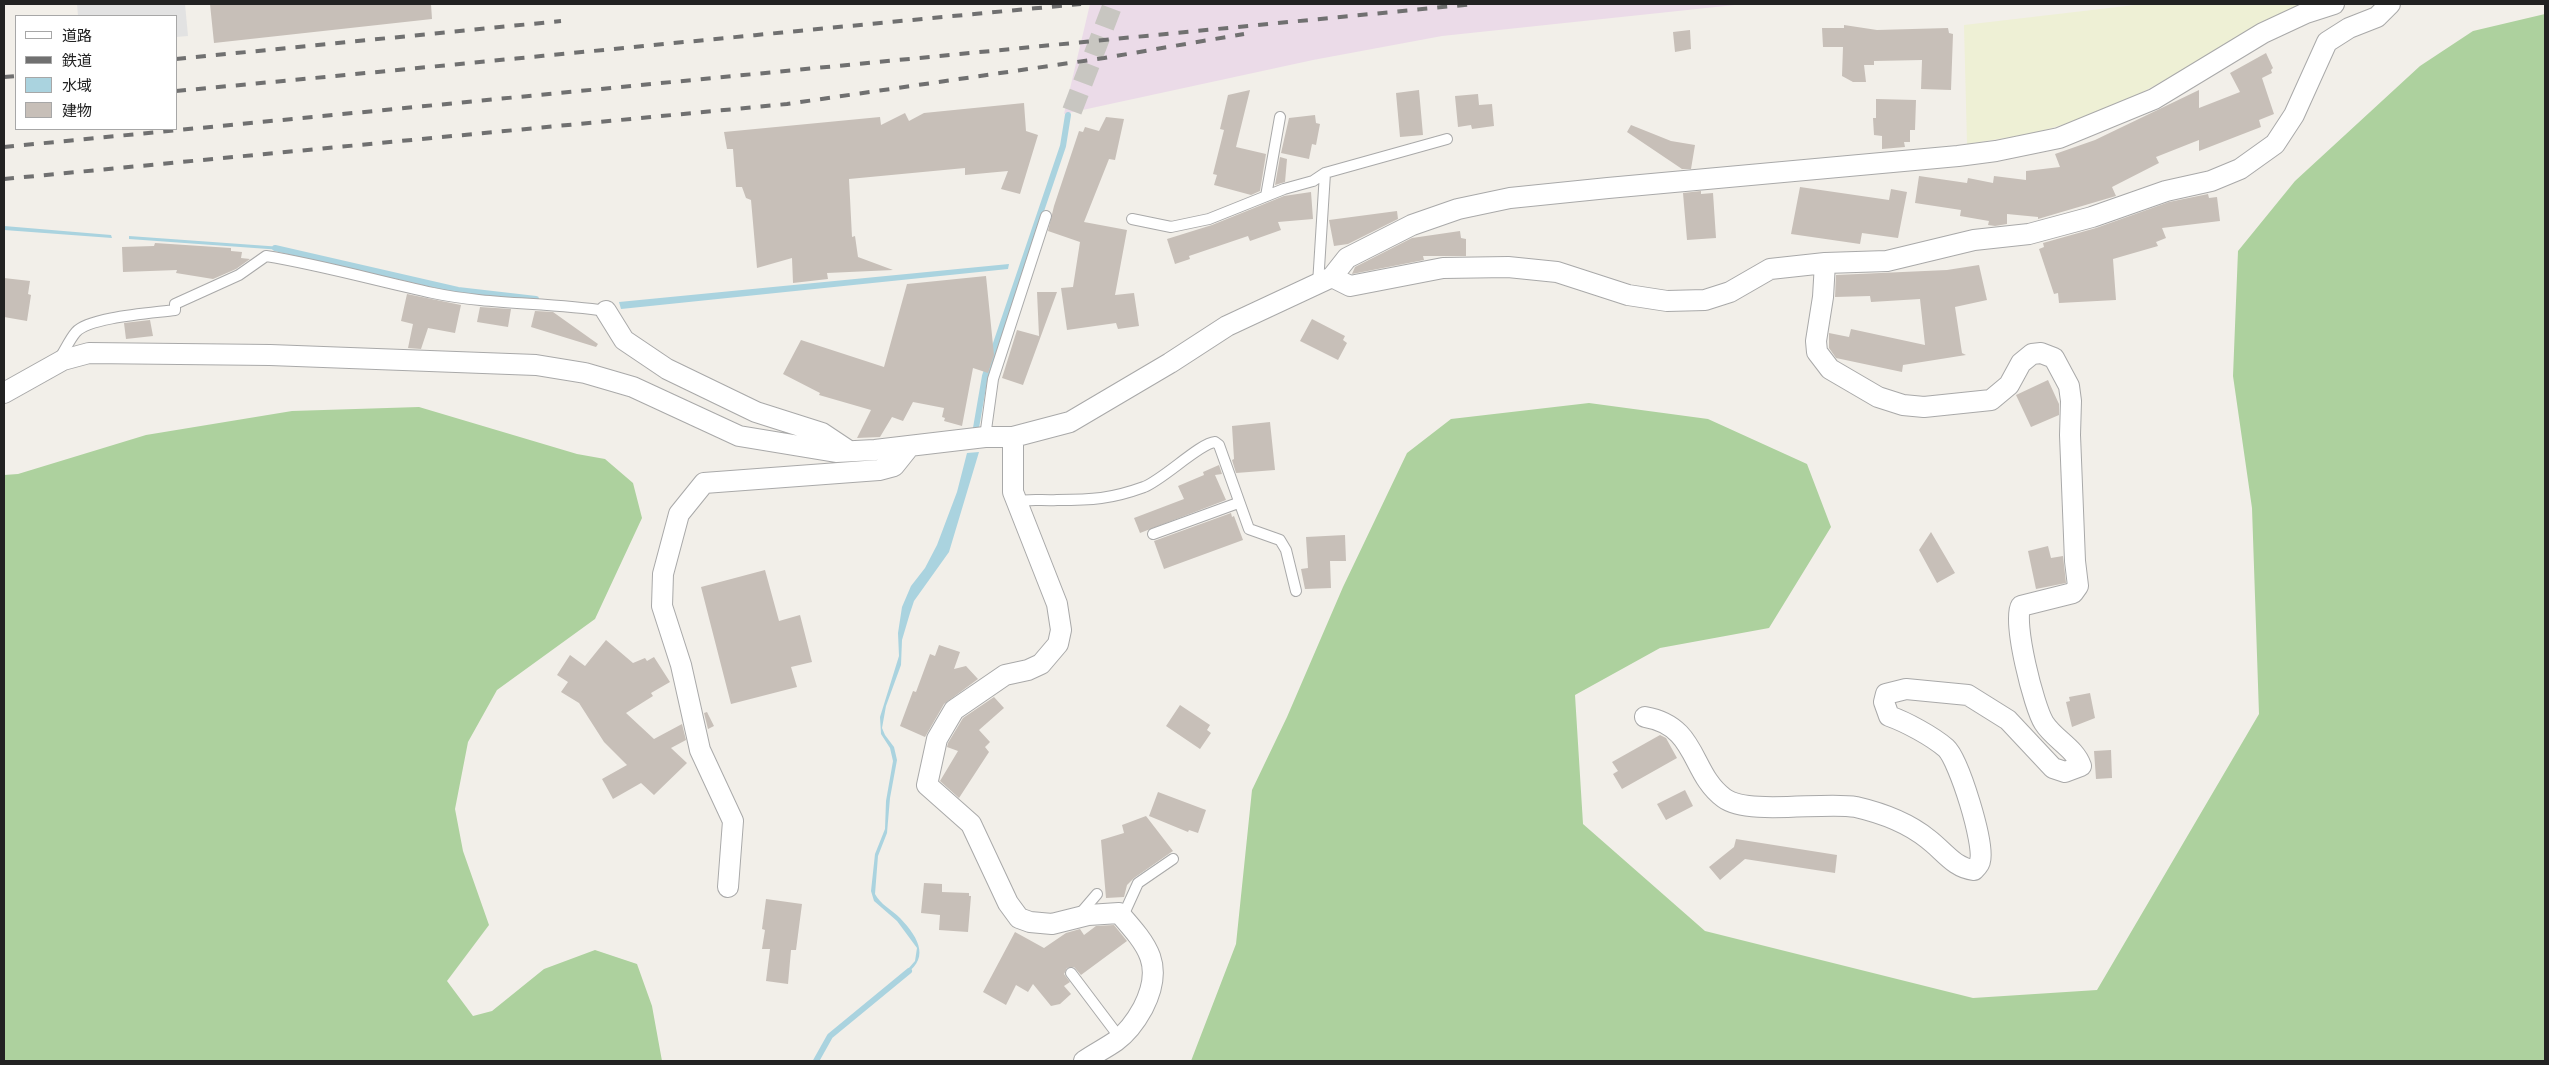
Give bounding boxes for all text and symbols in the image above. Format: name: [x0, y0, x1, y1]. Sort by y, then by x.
legend: [15, 15, 178, 130]
text: 道路: [62, 26, 92, 45]
text: 鉄道: [62, 51, 92, 70]
text: 水域: [62, 76, 92, 95]
text: 建物: [62, 101, 92, 120]

